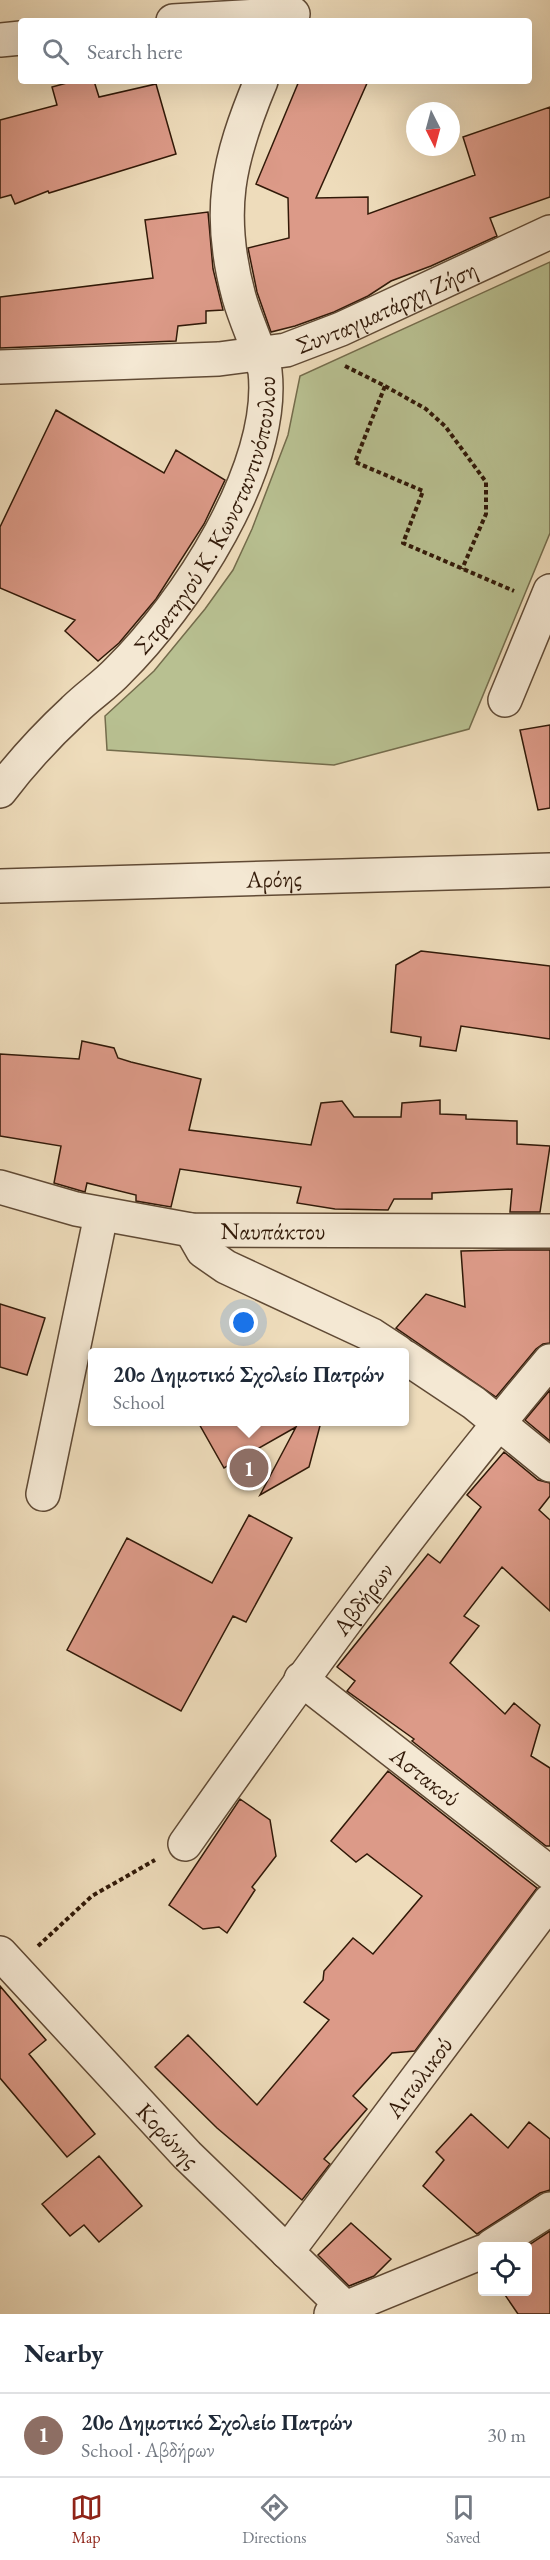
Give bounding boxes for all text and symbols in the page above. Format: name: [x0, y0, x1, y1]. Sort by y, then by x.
search box: [18, 18, 532, 84]
icon: search: [39, 35, 72, 68]
text: Search here: [87, 37, 182, 66]
north arrow: [406, 102, 460, 156]
street label: Συνταγματάρχη Ζήση: [292, 253, 482, 360]
street label: Στρατηγού Κ. Κωνσταντινόπουλου: [126, 376, 281, 660]
street label: Αρόης: [245, 862, 302, 894]
street label: Ναυπάκτου: [221, 1215, 325, 1246]
your location: [229, 1308, 258, 1337]
popup: [88, 1348, 409, 1426]
text: 20ο Δημοτικό Σχολείο Πατρών: [113, 1360, 384, 1389]
text: School: [113, 1389, 165, 1415]
pin: 1: [230, 1446, 268, 1490]
street label: Αβδήρων: [325, 1556, 400, 1642]
street label: Αστακού: [384, 1739, 467, 1813]
street label: Αιτωλικού: [377, 2030, 459, 2124]
street label: Κορώνης: [130, 2096, 206, 2175]
map controls: [478, 2242, 532, 2296]
button: locate: [478, 2242, 532, 2296]
text: Nearby: [24, 2336, 104, 2370]
text: 20ο Δημοτικό Σχολείο Πατρών: [81, 2408, 352, 2437]
text: 1: [38, 2422, 49, 2448]
text: 30 m: [487, 2422, 526, 2448]
text: School · Αβδήρων: [81, 2437, 215, 2463]
tab: Map: [70, 2491, 103, 2548]
tab: Directions: [242, 2491, 307, 2548]
tab: Saved: [446, 2491, 480, 2548]

